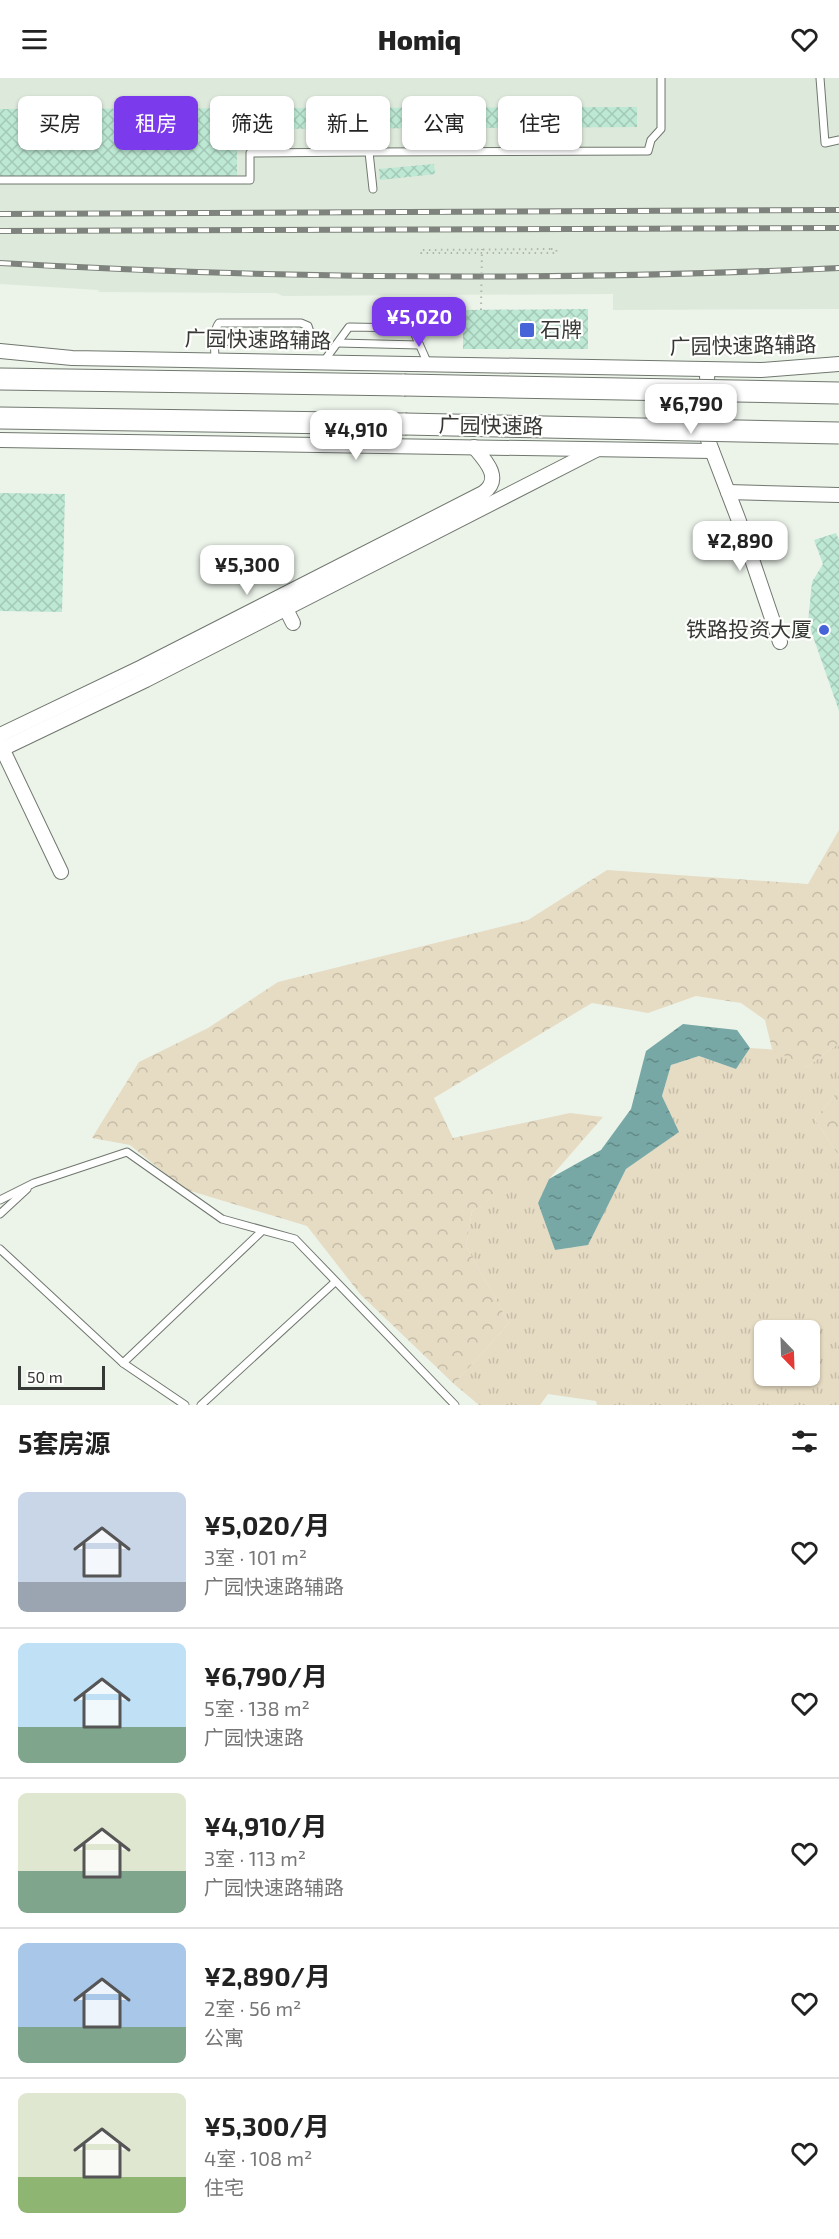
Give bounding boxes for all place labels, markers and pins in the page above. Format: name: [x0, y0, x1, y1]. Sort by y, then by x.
pin: ¥5,020: [370, 297, 468, 348]
place label: 石牌: [540, 316, 582, 341]
marker: 石牌: [518, 321, 536, 339]
pin: ¥6,790: [642, 384, 740, 435]
pin: ¥4,910: [307, 410, 405, 461]
pin: ¥2,890: [691, 521, 789, 572]
pin: ¥5,300: [198, 545, 296, 596]
place label: 铁路投资大厦: [686, 616, 812, 641]
marker: 铁路投资大厦: [817, 623, 831, 637]

